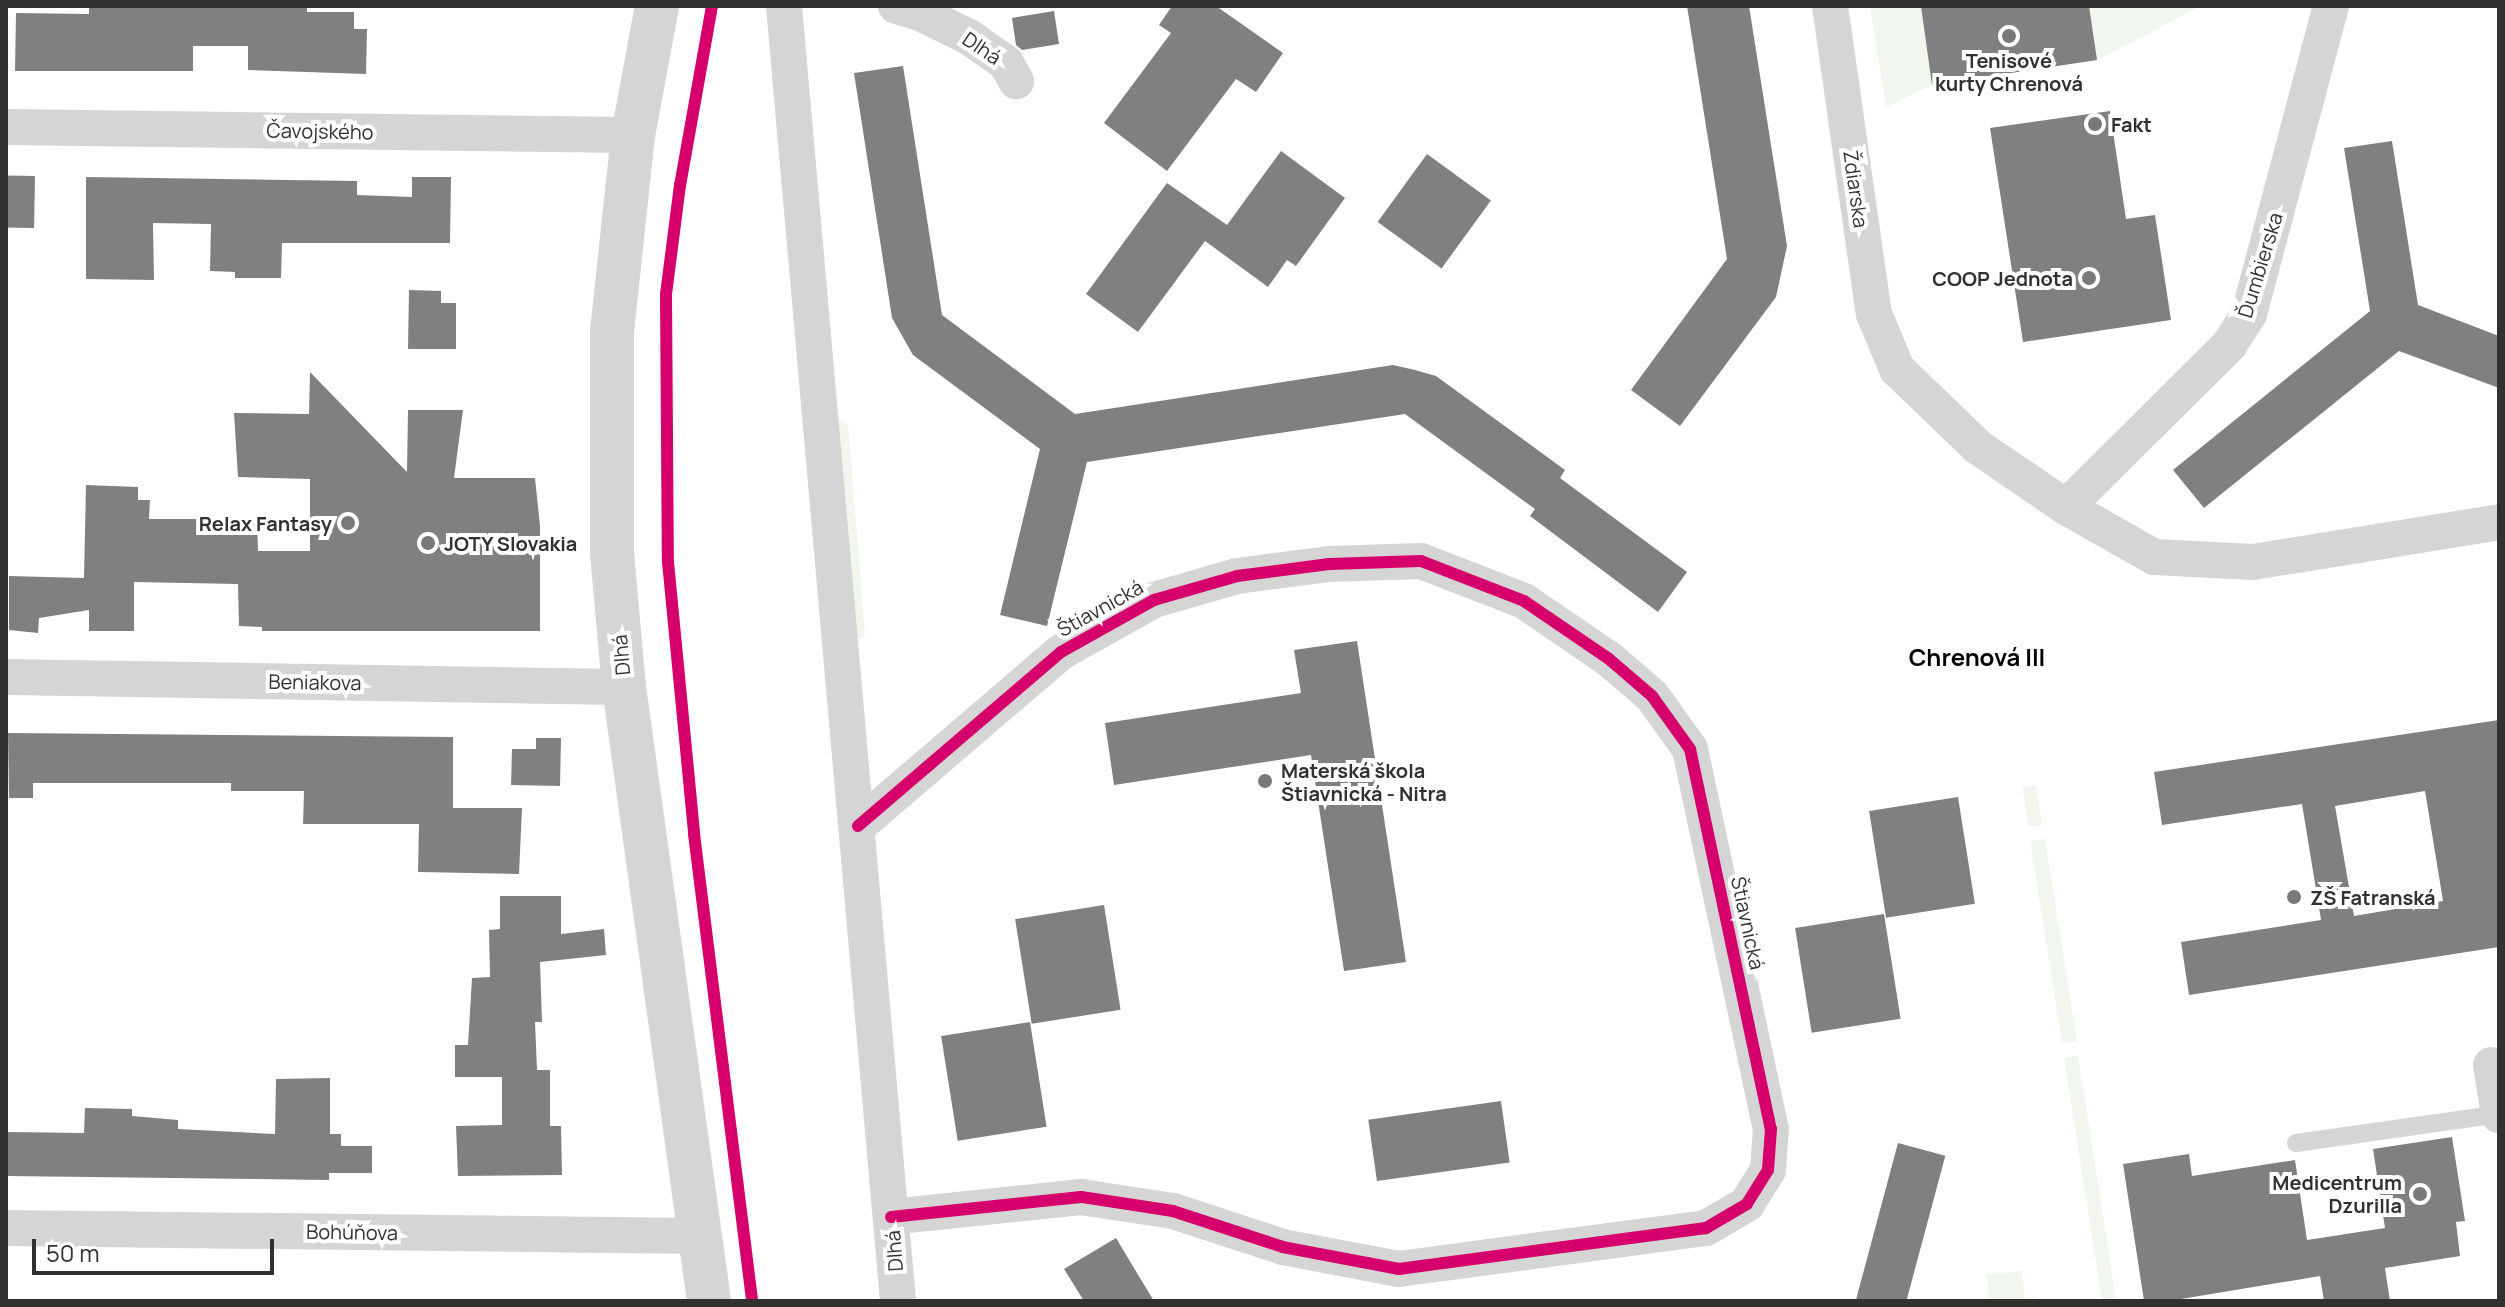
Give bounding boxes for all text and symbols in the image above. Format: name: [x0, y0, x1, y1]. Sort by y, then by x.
street label: Dlhá: [958, 27, 1006, 69]
marker: Tenisové kurty Chrenová: [2000, 27, 2018, 45]
place label: Tenisové kurty Chrenová: [1935, 48, 2083, 95]
place label: Fakt: [2111, 112, 2152, 136]
marker: Fakt: [2086, 115, 2104, 133]
street label: Čavojského: [266, 118, 374, 144]
street label: Ždiarska: [1839, 149, 1873, 229]
street label: Ďumbierska: [2233, 209, 2287, 321]
place label: COOP Jednota: [1932, 266, 2073, 290]
marker: COOP Jednota: [2080, 269, 2098, 287]
place label: Relax Fantasy: [199, 511, 332, 535]
marker: Relax Fantasy: [339, 514, 357, 532]
place label: JOTY Slovakia: [444, 531, 578, 555]
marker: JOTY Slovakia: [419, 534, 437, 552]
street label: Štiavnická: [1053, 575, 1147, 641]
street label: Dlhá: [607, 633, 635, 677]
district label: Chrenová III: [1909, 643, 2045, 671]
street label: Beniakova: [268, 669, 362, 695]
place label: Materská škola Štiavnická - Nitra: [1281, 758, 1447, 805]
marker: Materská škola Štiavnická - Nitra: [1256, 772, 1274, 790]
street label: Štiavnická: [1726, 874, 1770, 972]
place label: ZŠ Fatranská: [2310, 885, 2436, 909]
marker: ZŠ Fatranská: [2285, 888, 2303, 906]
place label: Medicentrum Dzurilla: [2272, 1170, 2402, 1217]
marker: Medicentrum Dzurilla: [2409, 1183, 2431, 1205]
street label: Bohúňova: [306, 1219, 398, 1245]
scale bar: [36, 1223, 278, 1273]
street label: Dlhá: [881, 1230, 907, 1272]
text: 50 m: [46, 1236, 100, 1269]

